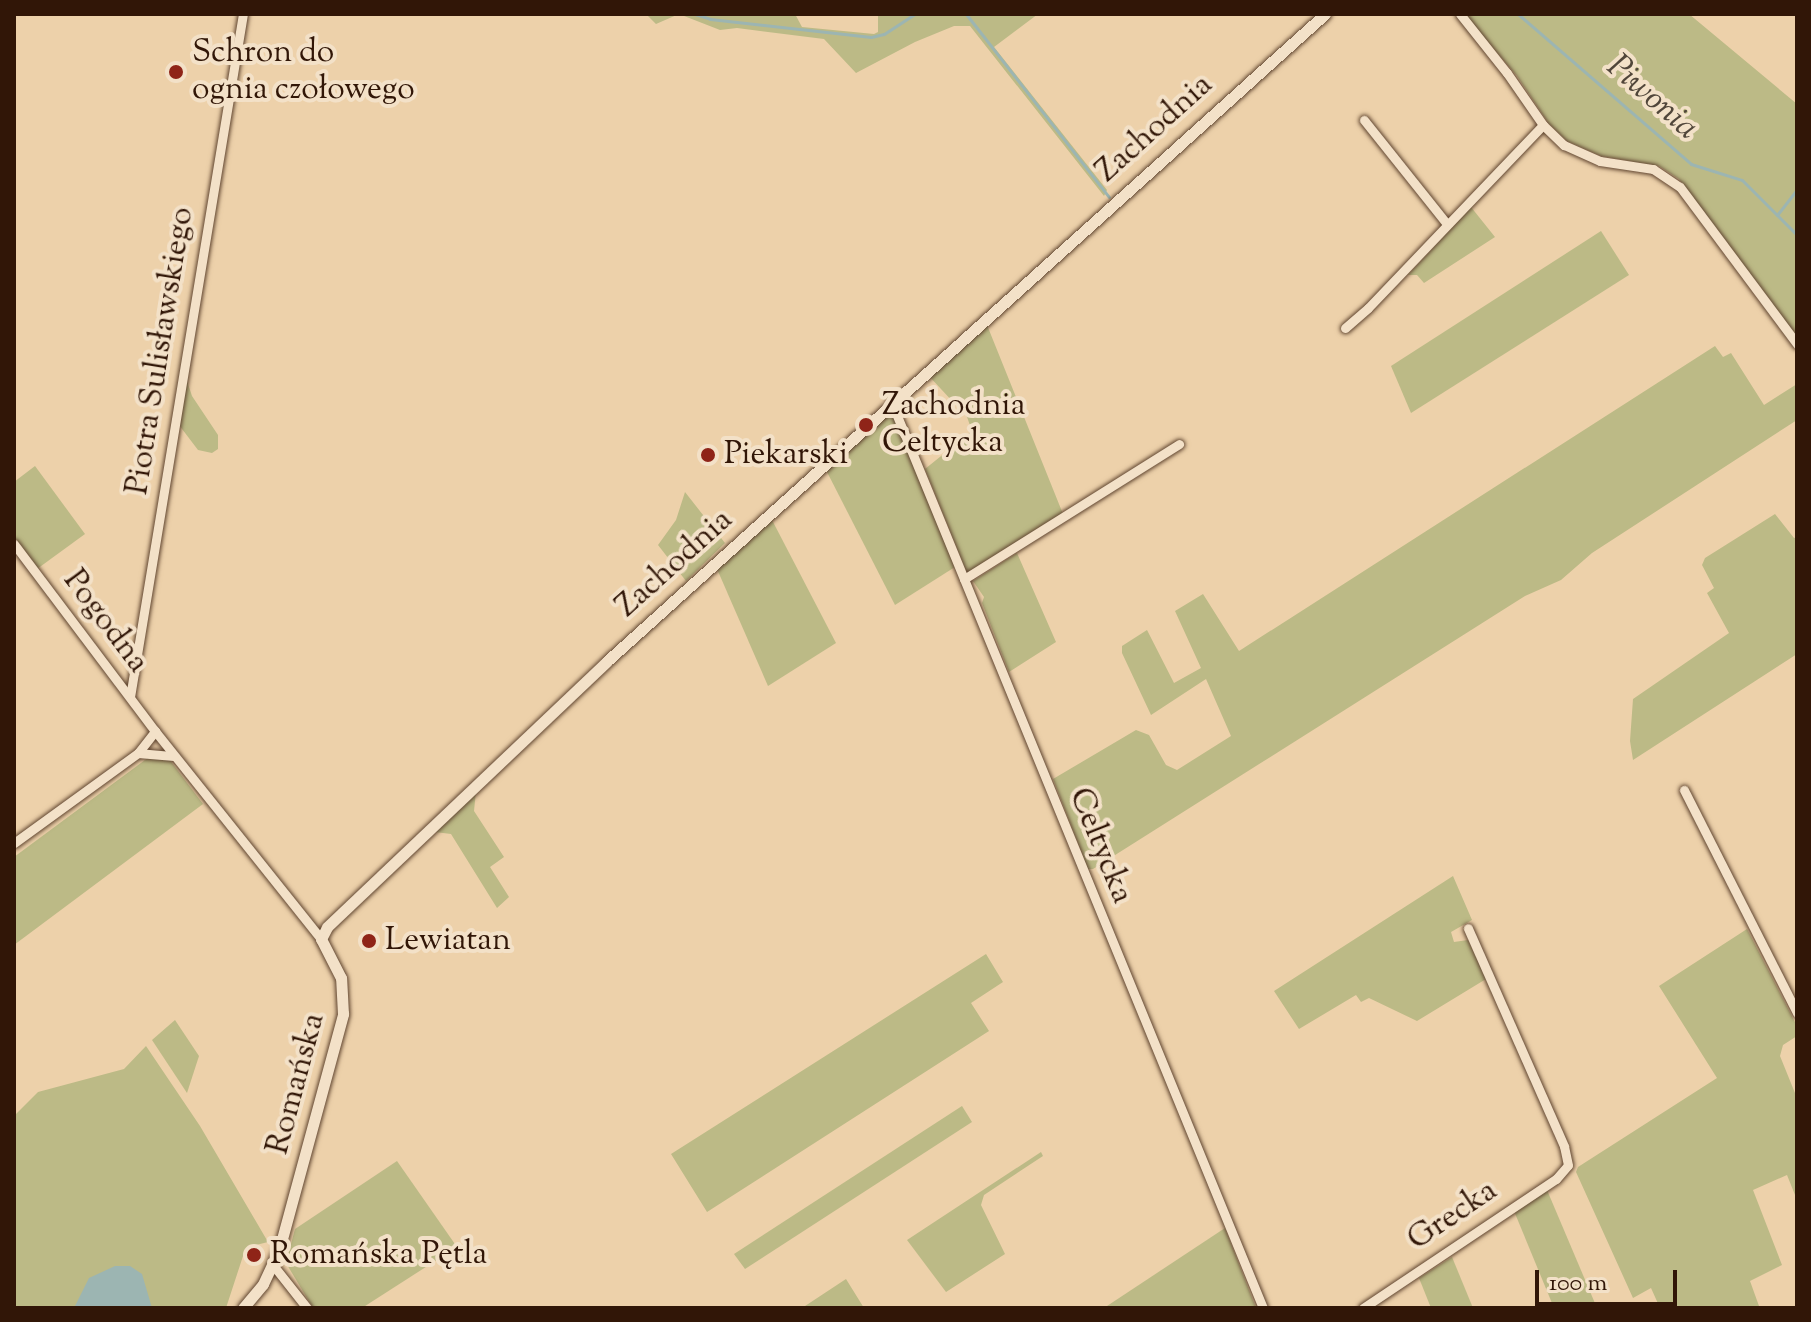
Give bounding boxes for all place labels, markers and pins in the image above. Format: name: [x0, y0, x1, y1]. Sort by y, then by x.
place label: Schron do ognia czołowego: [192, 35, 415, 110]
marker: Schron do ognia czołowego: [167, 63, 185, 81]
place label: Zachodnia Celtycka: [882, 388, 1025, 463]
marker: Zachodnia Celtycka: [857, 416, 875, 434]
place label: Piekarski: [724, 436, 848, 474]
marker: Piekarski: [699, 446, 717, 464]
place label: Lewiatan: [385, 922, 511, 960]
marker: Lewiatan: [360, 932, 378, 950]
place label: Romańska Pętla: [270, 1236, 487, 1274]
marker: Romańska Pętla: [245, 1246, 263, 1264]

